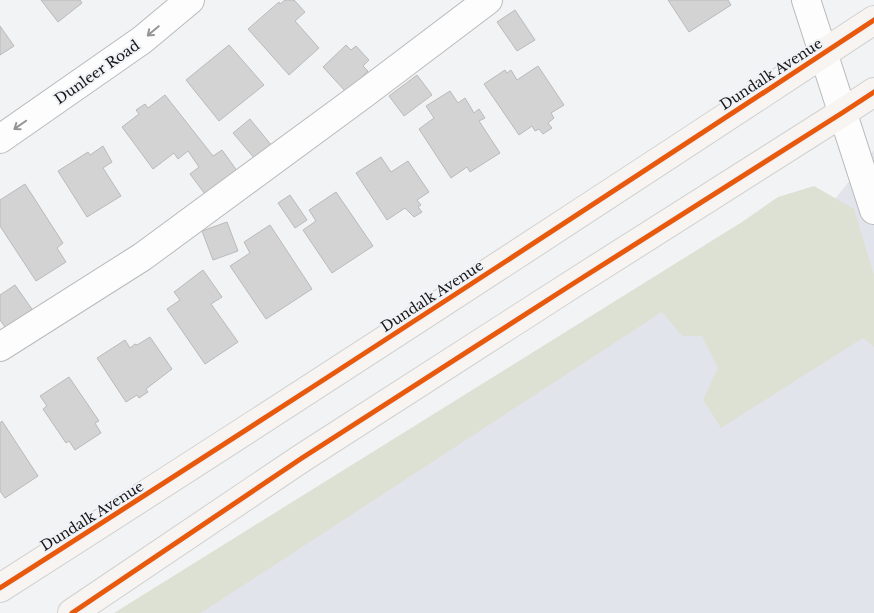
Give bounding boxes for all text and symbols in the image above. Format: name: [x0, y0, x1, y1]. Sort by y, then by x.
one-way arrow: [147, 26, 160, 37]
street label: Dundalk Avenue: [716, 34, 826, 114]
street label: Dunleer Road: [51, 36, 143, 108]
one-way arrow: [13, 120, 27, 130]
street label: Dundalk Avenue: [377, 256, 487, 336]
street label: Dundalk Avenue: [37, 477, 147, 555]

